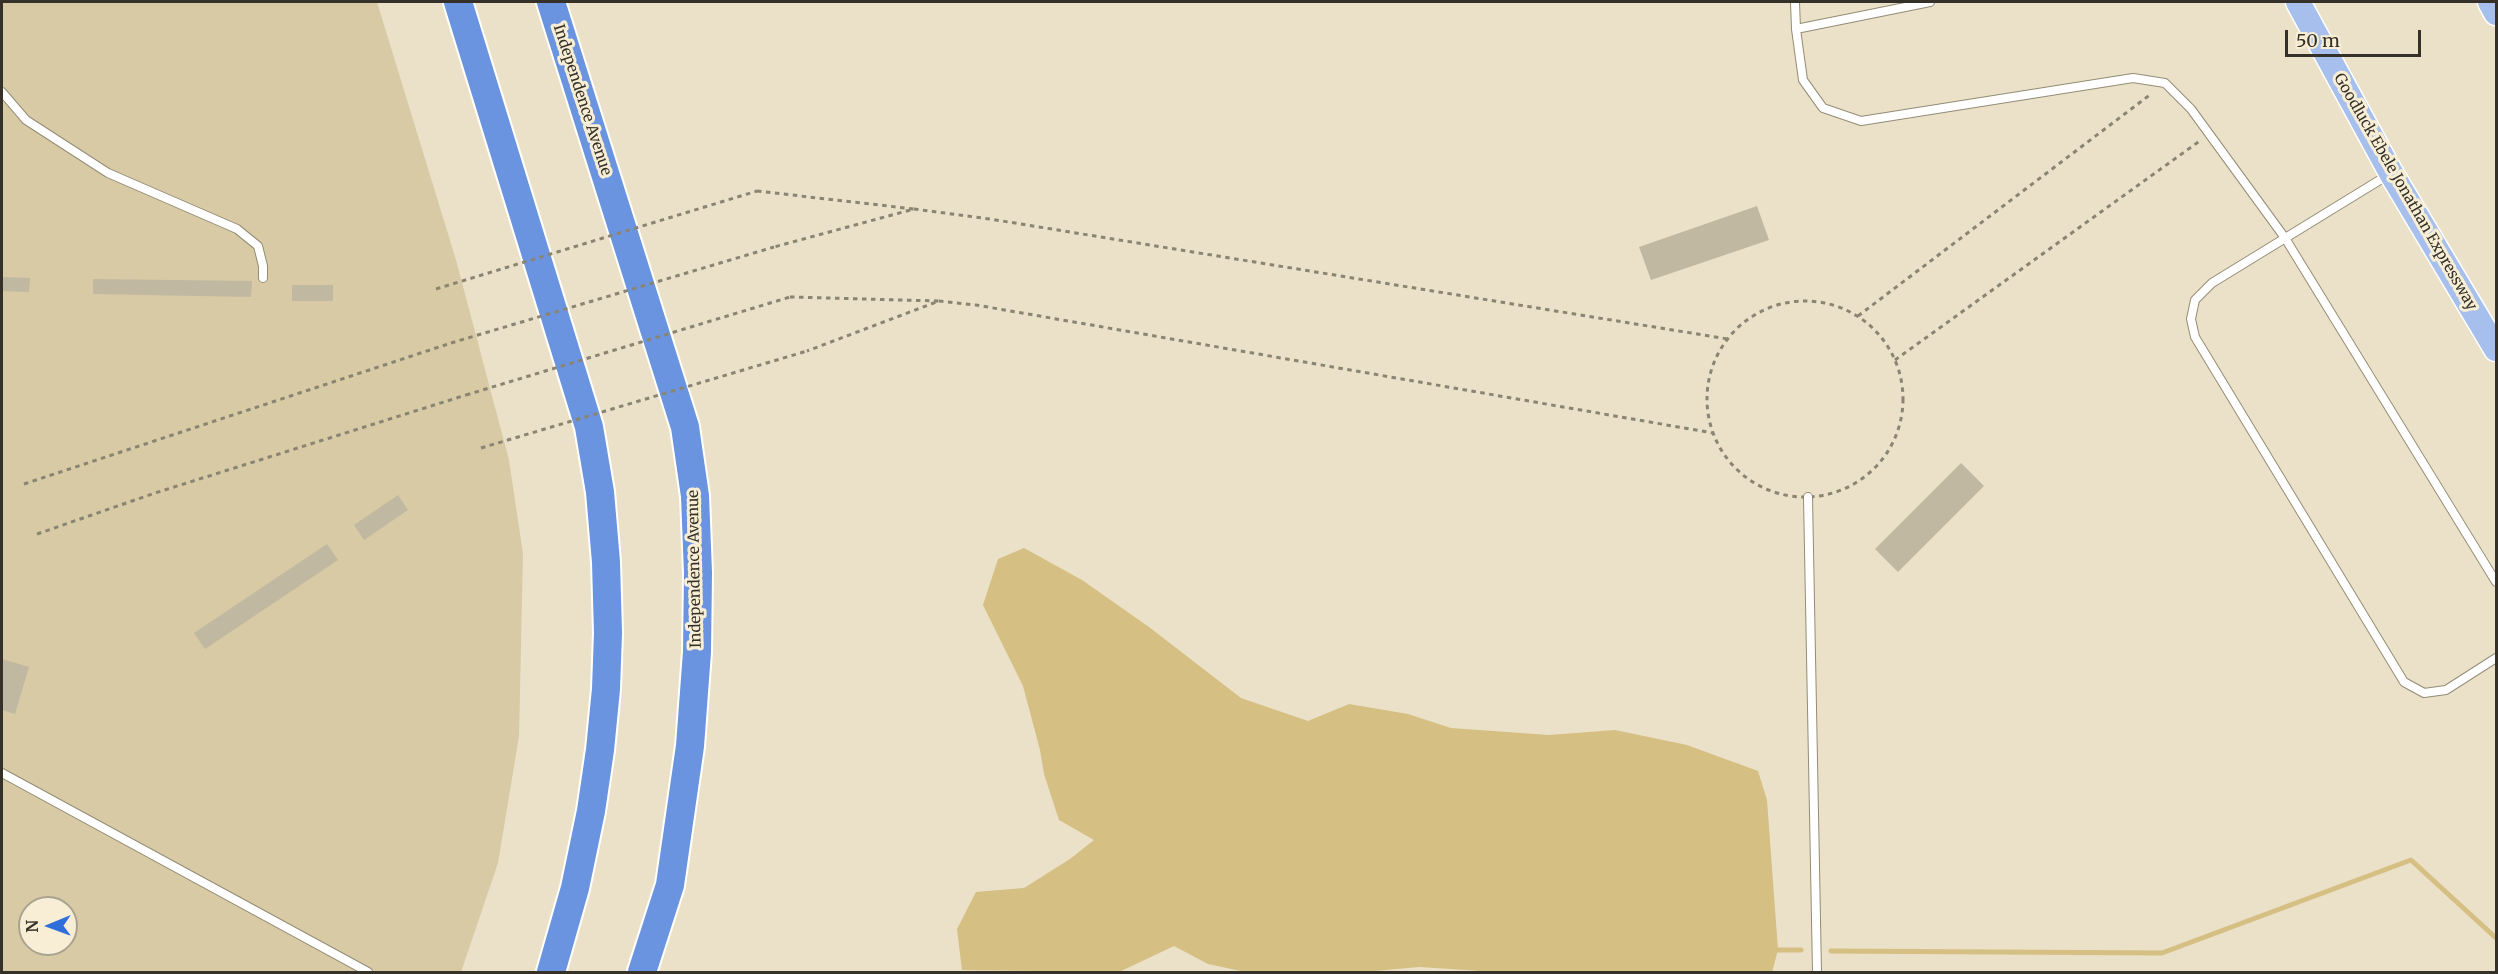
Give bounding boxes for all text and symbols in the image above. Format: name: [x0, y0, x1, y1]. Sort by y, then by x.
scale bar: [2288, 18, 2424, 56]
street label: Independence Avenue: [549, 22, 615, 178]
text: 50 m: [2296, 29, 2340, 52]
street label: Goodluck Ebele Jonathan Expressway: [2330, 70, 2480, 314]
street label: Independence Avenue: [685, 490, 705, 648]
north arrow: [18, 896, 78, 956]
text: N: [22, 920, 42, 933]

